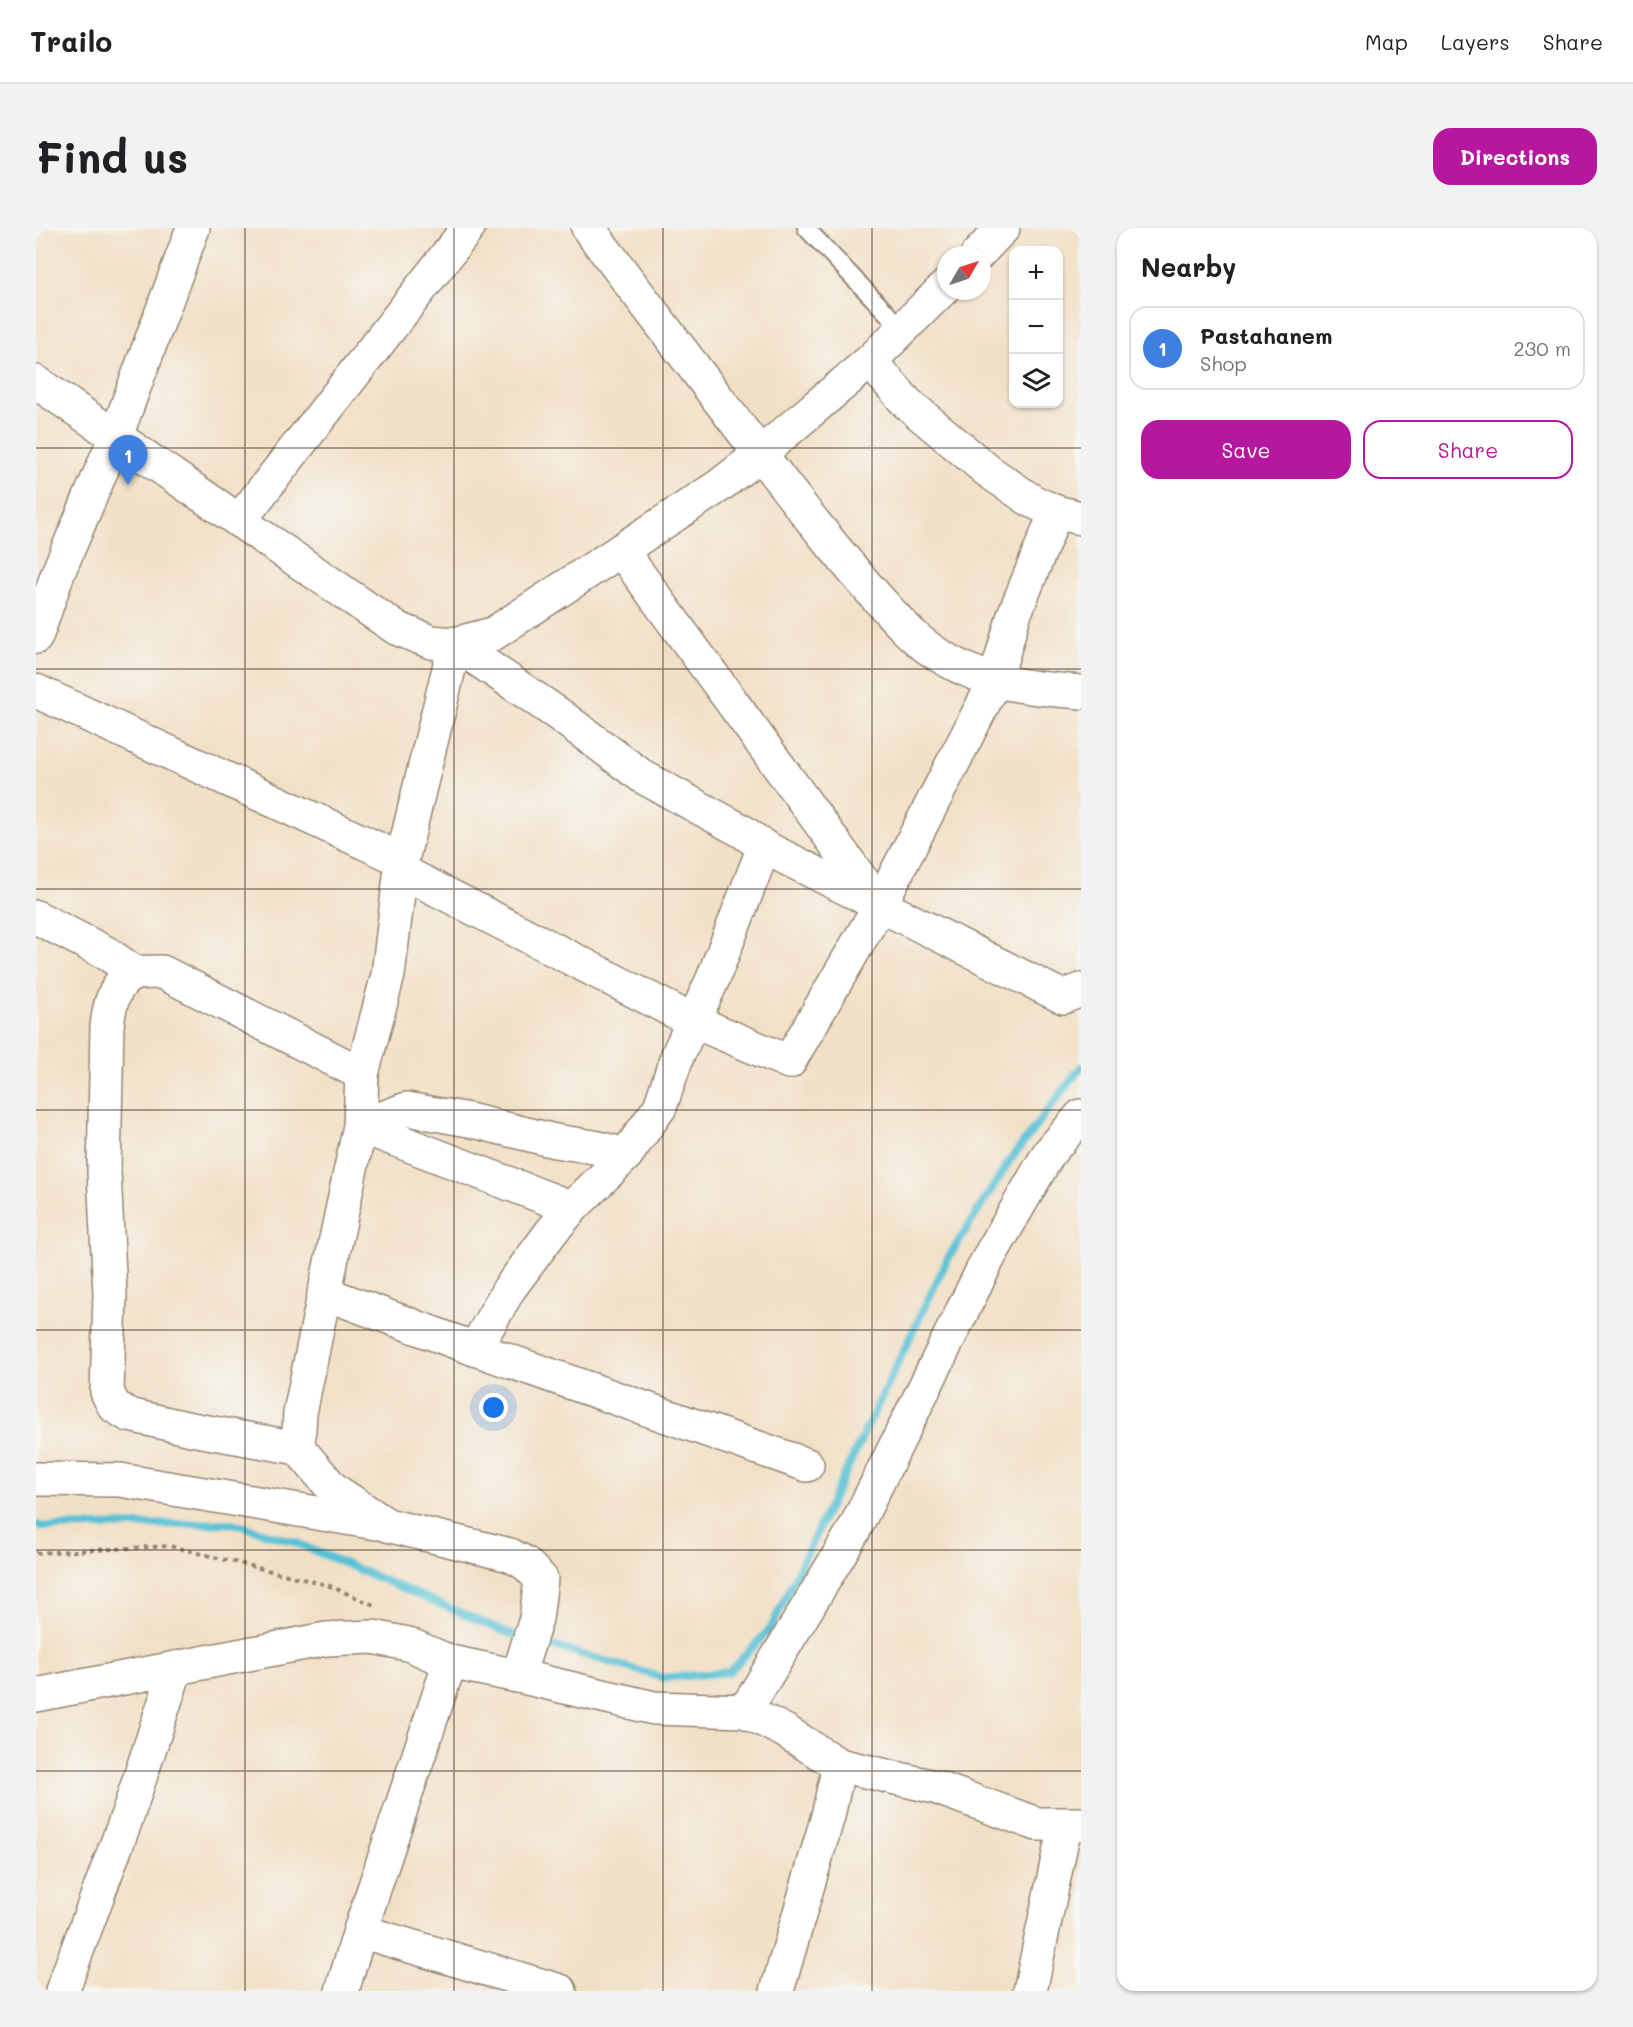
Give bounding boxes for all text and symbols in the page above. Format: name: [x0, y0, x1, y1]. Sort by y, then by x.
text: Trailo: [30, 23, 112, 59]
text: Map: [1365, 28, 1408, 55]
text: Layers: [1441, 28, 1510, 55]
text: Share: [1543, 28, 1603, 55]
button: Directions: [1433, 128, 1597, 185]
text: Find us: [36, 129, 188, 184]
north arrow: [937, 246, 991, 300]
map controls: [1009, 246, 1063, 408]
button: +: [1009, 246, 1063, 300]
text: Nearby: [1141, 250, 1236, 284]
button: −: [1009, 300, 1063, 354]
text: Pastahanem: [1200, 321, 1332, 350]
text: 1: [1158, 335, 1167, 361]
text: 230 m: [1513, 335, 1571, 361]
text: Shop: [1200, 350, 1247, 376]
button: layers: [1009, 354, 1063, 408]
button: Save: [1141, 420, 1351, 479]
button: Share: [1363, 420, 1573, 479]
pin: 1: [108, 436, 148, 485]
your location: [479, 1393, 508, 1422]

